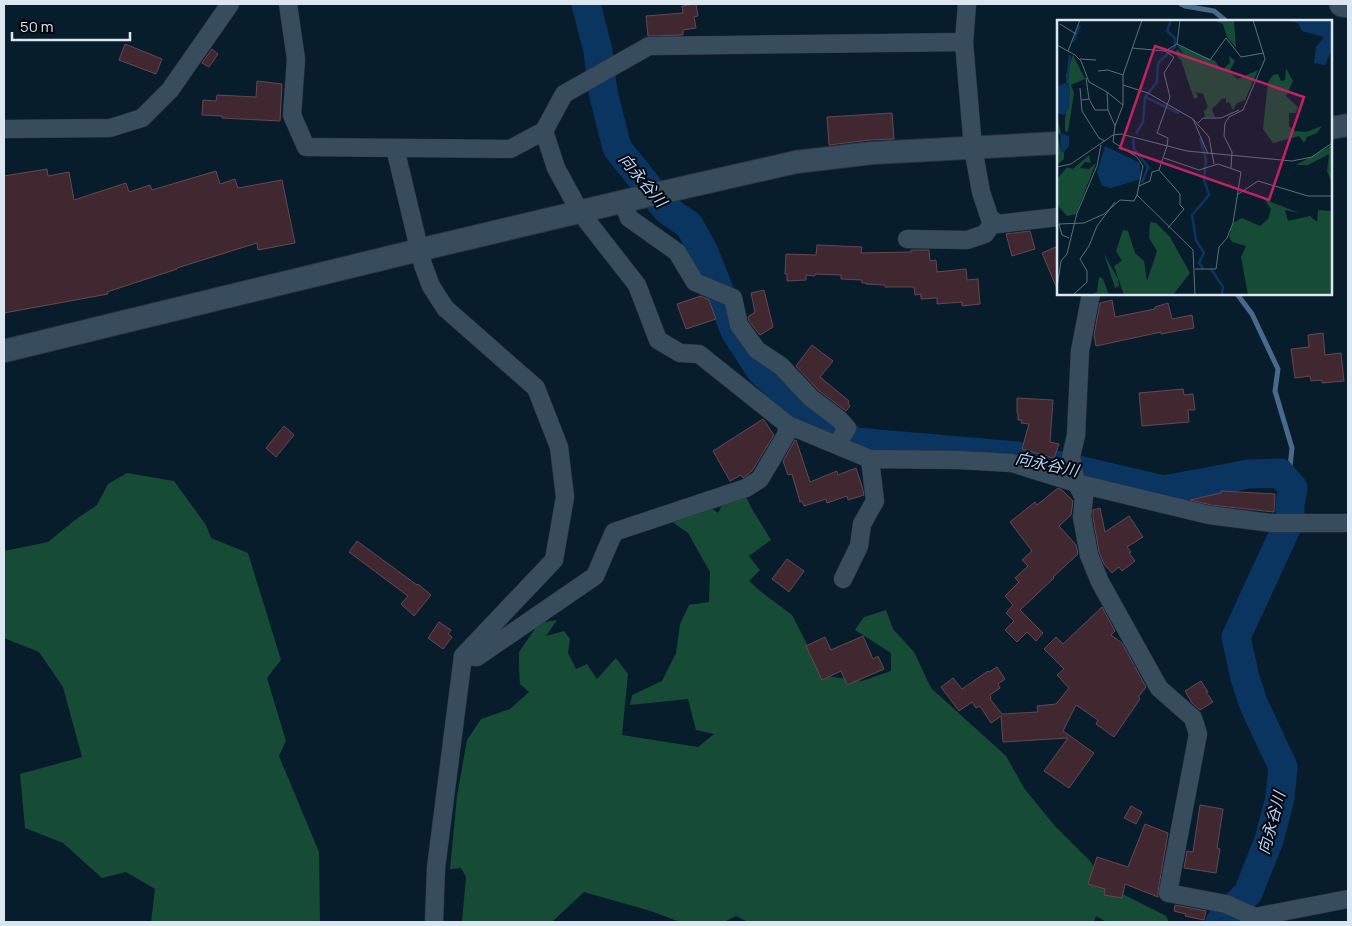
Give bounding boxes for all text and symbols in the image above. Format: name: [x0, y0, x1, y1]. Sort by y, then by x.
scale bar: [12, 10, 130, 42]
text: 50 m: [20, 16, 54, 37]
inset map: [1057, 20, 1332, 295]
water label: 向永谷川: [614, 148, 673, 213]
water label: 向永谷川: [1013, 447, 1083, 482]
water label: 向永谷川: [1252, 787, 1290, 857]

